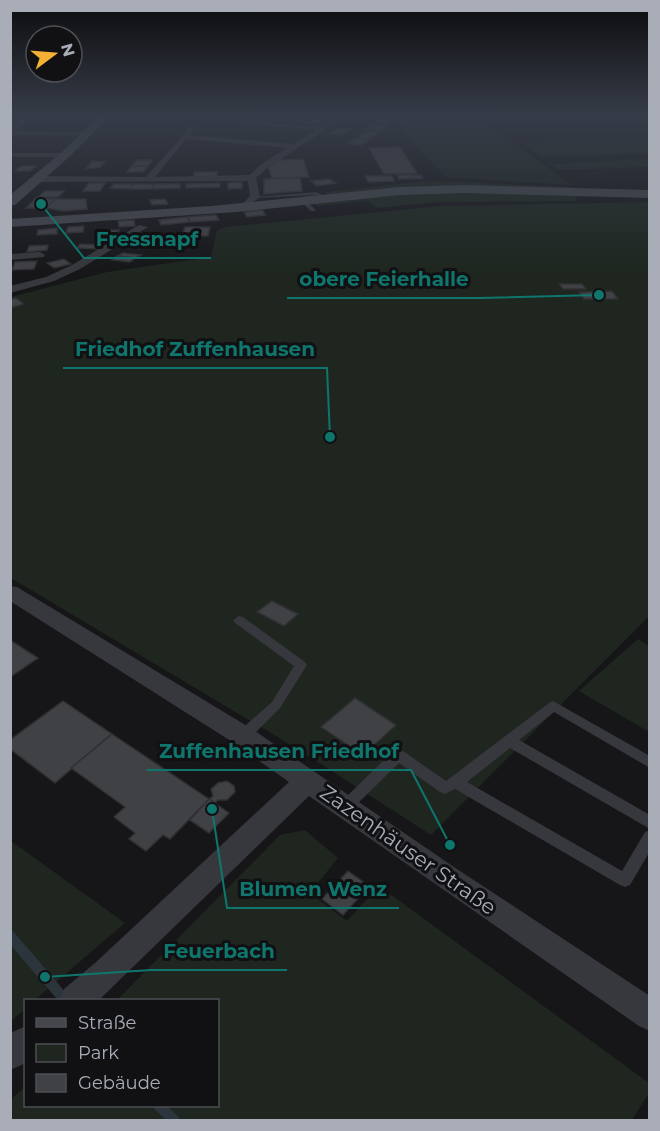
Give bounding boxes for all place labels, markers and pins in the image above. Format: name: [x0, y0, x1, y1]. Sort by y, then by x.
callout: Fressnapf: [84, 220, 211, 258]
callout: obere Feierhalle: [287, 260, 480, 298]
callout: Friedhof Zuffenhausen: [63, 330, 327, 368]
callout: Zuffenhausen Friedhof: [147, 732, 411, 770]
callout: Blumen Wenz: [227, 870, 399, 908]
callout: Feuerbach: [151, 932, 287, 970]

